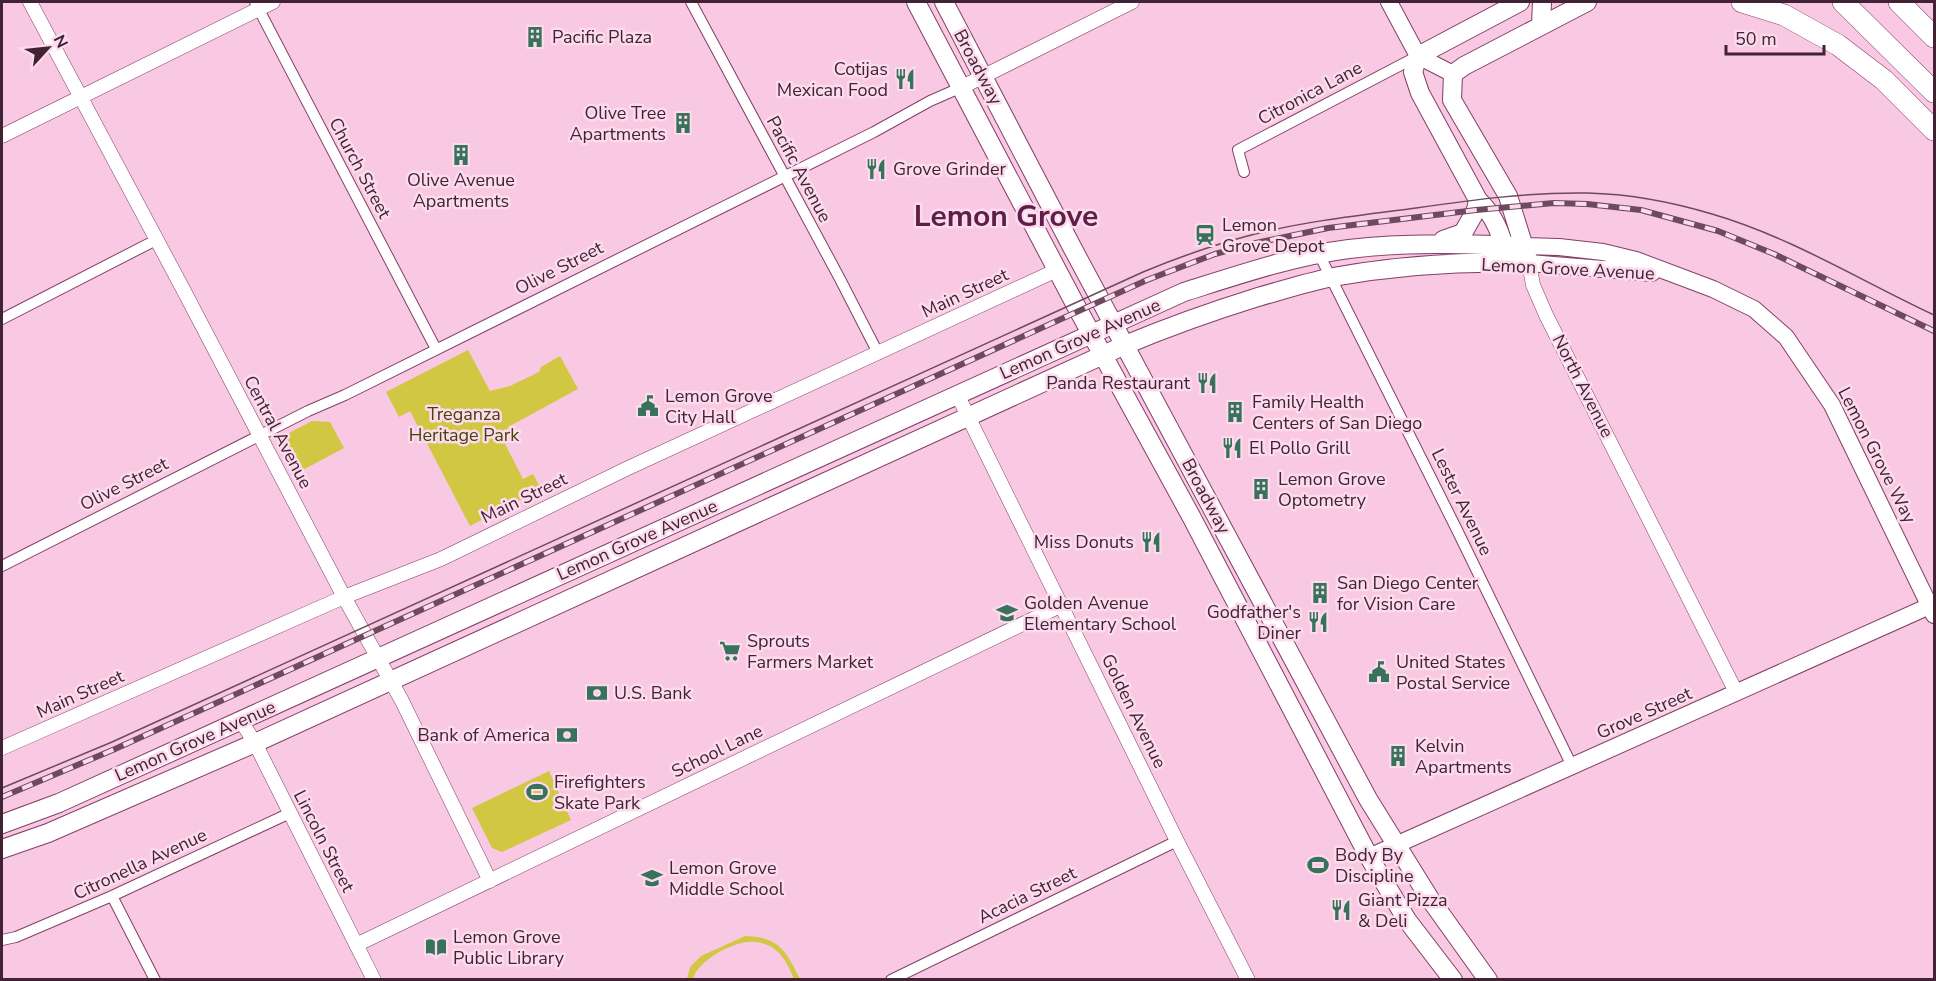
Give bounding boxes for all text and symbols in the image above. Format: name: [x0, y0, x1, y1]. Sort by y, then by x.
north arrow: [18, 18, 78, 78]
scale bar: [1726, 18, 1824, 56]
building icon: Pacific Plaza: [523, 25, 547, 49]
place label: Pacific Plaza: [552, 25, 652, 49]
street label: Broadway: [948, 25, 1008, 110]
text: 50 m: [1735, 27, 1777, 51]
text: N: [48, 31, 73, 52]
street label: Citronica Lane: [1254, 55, 1366, 131]
place label: Cotijas Mexican Food: [777, 57, 888, 102]
restaurant icon: Cotijas Mexican Food: [893, 67, 917, 91]
place label: Olive Tree Apartments: [569, 101, 666, 146]
building icon: Olive Tree Apartments: [671, 111, 695, 135]
street label: Pacific Avenue: [761, 112, 837, 226]
street label: Church Street: [323, 113, 397, 223]
building icon: Olive Avenue Apartments: [449, 143, 473, 167]
restaurant icon: Grove Grinder: [864, 157, 888, 181]
place label: Grove Grinder: [893, 157, 1007, 181]
place label: Olive Avenue Apartments: [407, 168, 515, 213]
district label: Lemon Grove: [914, 196, 1098, 237]
place label: Lemon Grove Depot: [1222, 213, 1325, 258]
station icon: Lemon Grove Depot: [1193, 223, 1217, 247]
street label: Olive Street: [511, 235, 608, 300]
street label: Lemon Grove Avenue: [1481, 252, 1655, 286]
street label: Main Street: [918, 262, 1013, 324]
street label: Lemon Grove Avenue: [996, 293, 1164, 385]
street label: North Avenue: [1547, 330, 1619, 442]
street label: Central Avenue: [238, 371, 318, 493]
place label: Panda Restaurant: [1046, 371, 1191, 395]
restaurant icon: Panda Restaurant: [1195, 371, 1219, 395]
street label: Lemon Grove Way: [1832, 383, 1922, 528]
place label: Lemon Grove City Hall: [665, 384, 773, 429]
place label: Family Health Centers of San Diego: [1252, 390, 1422, 435]
public building icon: Lemon Grove City Hall: [636, 394, 660, 418]
building icon: Family Health Centers of San Diego: [1223, 400, 1247, 424]
park label: Treganza Heritage Park: [409, 402, 520, 447]
restaurant icon: El Pollo Grill: [1220, 436, 1244, 460]
place label: El Pollo Grill: [1249, 436, 1351, 460]
street label: Lester Avenue: [1426, 445, 1498, 559]
street label: Olive Street: [76, 451, 173, 516]
street label: Broadway: [1176, 454, 1236, 539]
street label: Main Street: [477, 467, 572, 529]
place label: Lemon Grove Optometry: [1278, 467, 1386, 512]
building icon: Lemon Grove Optometry: [1249, 477, 1273, 501]
street label: Lemon Grove Avenue: [553, 494, 721, 586]
place label: Miss Donuts: [1034, 530, 1134, 554]
restaurant icon: Miss Donuts: [1139, 530, 1163, 554]
place label: San Diego Center for Vision Care: [1337, 571, 1479, 616]
building icon: San Diego Center for Vision Care: [1308, 581, 1332, 605]
place label: Golden Avenue Elementary School: [1024, 591, 1177, 636]
place label: Godfather's Diner: [1207, 600, 1302, 645]
school or university icon: Golden Avenue Elementary School: [995, 601, 1019, 625]
restaurant icon: Godfather's Diner: [1306, 610, 1330, 634]
place label: Sprouts Farmers Market: [747, 629, 874, 674]
supermarket icon: Sprouts Farmers Market: [718, 639, 742, 663]
street label: Golden Avenue: [1096, 650, 1172, 772]
place label: United States Postal Service: [1396, 650, 1510, 695]
public building icon: United States Postal Service: [1367, 660, 1391, 684]
street label: Main Street: [33, 664, 128, 724]
bank icon: U.S. Bank: [585, 681, 609, 705]
place label: U.S. Bank: [614, 681, 693, 705]
street label: Grove Street: [1593, 681, 1696, 745]
street label: Lemon Grove Avenue: [111, 695, 279, 787]
street label: School Lane: [667, 719, 767, 783]
place label: Bank of America: [417, 723, 550, 747]
bank icon: Bank of America: [555, 723, 579, 747]
place label: Kelvin Apartments: [1415, 734, 1512, 779]
building icon: Kelvin Apartments: [1386, 744, 1410, 768]
place label: Firefighters Skate Park: [554, 770, 646, 815]
sports icon: Firefighters Skate Park: [525, 780, 549, 804]
street label: Lincoln Street: [288, 786, 360, 897]
street label: Citronella Avenue: [69, 823, 211, 905]
place label: Body By Discipline: [1335, 843, 1414, 888]
sports icon: Body By Discipline: [1306, 853, 1330, 877]
place label: Lemon Grove Middle School: [669, 856, 785, 901]
street label: Acacia Street: [974, 861, 1081, 929]
school or university icon: Lemon Grove Middle School: [640, 866, 664, 890]
place label: Giant Pizza & Deli: [1358, 888, 1448, 933]
restaurant icon: Giant Pizza & Deli: [1329, 898, 1353, 922]
place label: Lemon Grove Public Library: [453, 925, 565, 970]
library icon: Lemon Grove Public Library: [424, 935, 448, 959]

